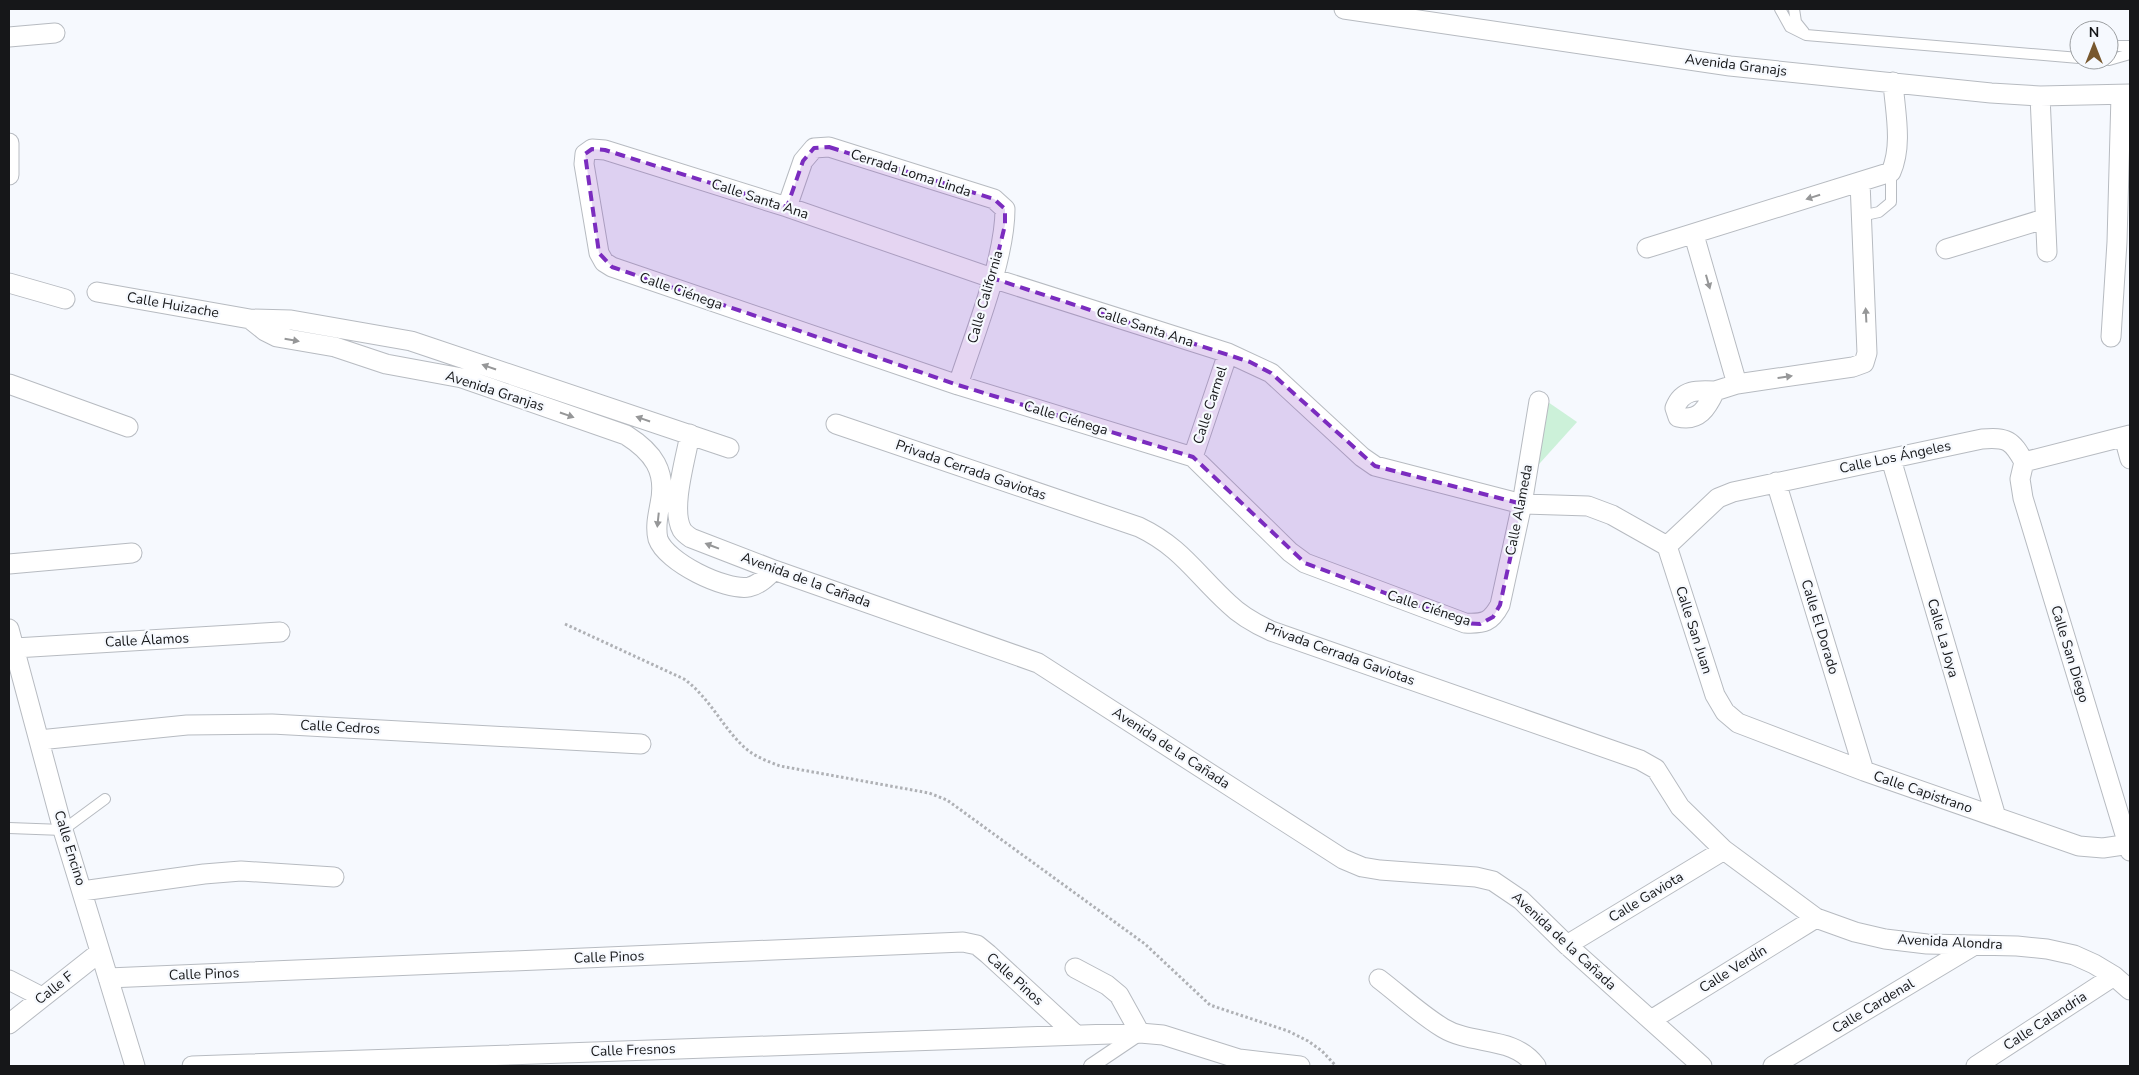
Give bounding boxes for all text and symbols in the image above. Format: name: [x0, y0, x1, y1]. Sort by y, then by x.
north arrow: [2069, 20, 2119, 70]
text: N: [2089, 23, 2099, 42]
street label: Avenida Granajs: [1684, 49, 1788, 81]
street label: Cerrada Loma Linda: [848, 145, 974, 201]
street label: Calle Santa Ana: [709, 174, 811, 224]
one-way arrow: [1806, 194, 1821, 201]
street label: Calle California: [963, 248, 1007, 346]
street label: Calle Ciénega: [637, 268, 725, 314]
one-way arrow: [1704, 275, 1712, 290]
street label: Calle Huizache: [125, 288, 221, 322]
street label: Calle Santa Ana: [1094, 302, 1196, 352]
one-way arrow: [1861, 306, 1869, 322]
one-way arrow: [284, 337, 300, 345]
one-way arrow: [482, 363, 497, 370]
street label: Calle Carmel: [1188, 363, 1232, 446]
street label: Avenida Granjas: [443, 366, 547, 416]
one-way arrow: [1778, 372, 1794, 380]
street label: Calle Ciénega: [1022, 396, 1110, 440]
one-way arrow: [560, 411, 575, 419]
one-way arrow: [636, 414, 651, 422]
street label: Privada Cerrada Gaviotas: [893, 435, 1049, 505]
street label: Calle Los Ángeles: [1837, 436, 1953, 478]
street label: Calle Alameda: [1501, 463, 1537, 557]
one-way arrow: [654, 512, 662, 528]
one-way arrow: [705, 542, 719, 550]
street label: Avenida de la Cañada: [739, 548, 873, 612]
street label: Calle El Dorado: [1797, 577, 1844, 677]
street label: Calle San Juan: [1671, 584, 1717, 676]
street label: Calle Ciénega: [1385, 586, 1473, 630]
street label: Calle La Joya: [1923, 596, 1963, 680]
street label: Calle San Diego: [2046, 603, 2094, 705]
street label: Privada Cerrada Gaviotas: [1262, 618, 1418, 690]
street label: Calle Álamos: [104, 628, 190, 652]
street label: Avenida de la Cañada: [1108, 703, 1234, 793]
street label: Calle Cedros: [300, 715, 381, 739]
street label: Calle Capistrano: [1871, 766, 1975, 818]
street label: Calle Encino: [50, 808, 90, 888]
street label: Calle Gaviota: [1605, 867, 1687, 927]
street label: Avenida de la Cañada: [1508, 887, 1620, 995]
street label: Avenida Alondra: [1897, 930, 2003, 954]
street label: Calle Verdín: [1696, 941, 1770, 997]
street label: Calle Pinos: [573, 946, 645, 968]
street label: Calle Pinos: [982, 948, 1048, 1010]
street label: Calle Pinos: [168, 963, 240, 985]
street label: Calle F: [31, 967, 77, 1009]
street label: Calle Cardenal: [1828, 974, 1918, 1038]
street label: Calle Calandria: [2000, 987, 2090, 1055]
street label: Calle Fresnos: [590, 1039, 676, 1061]

